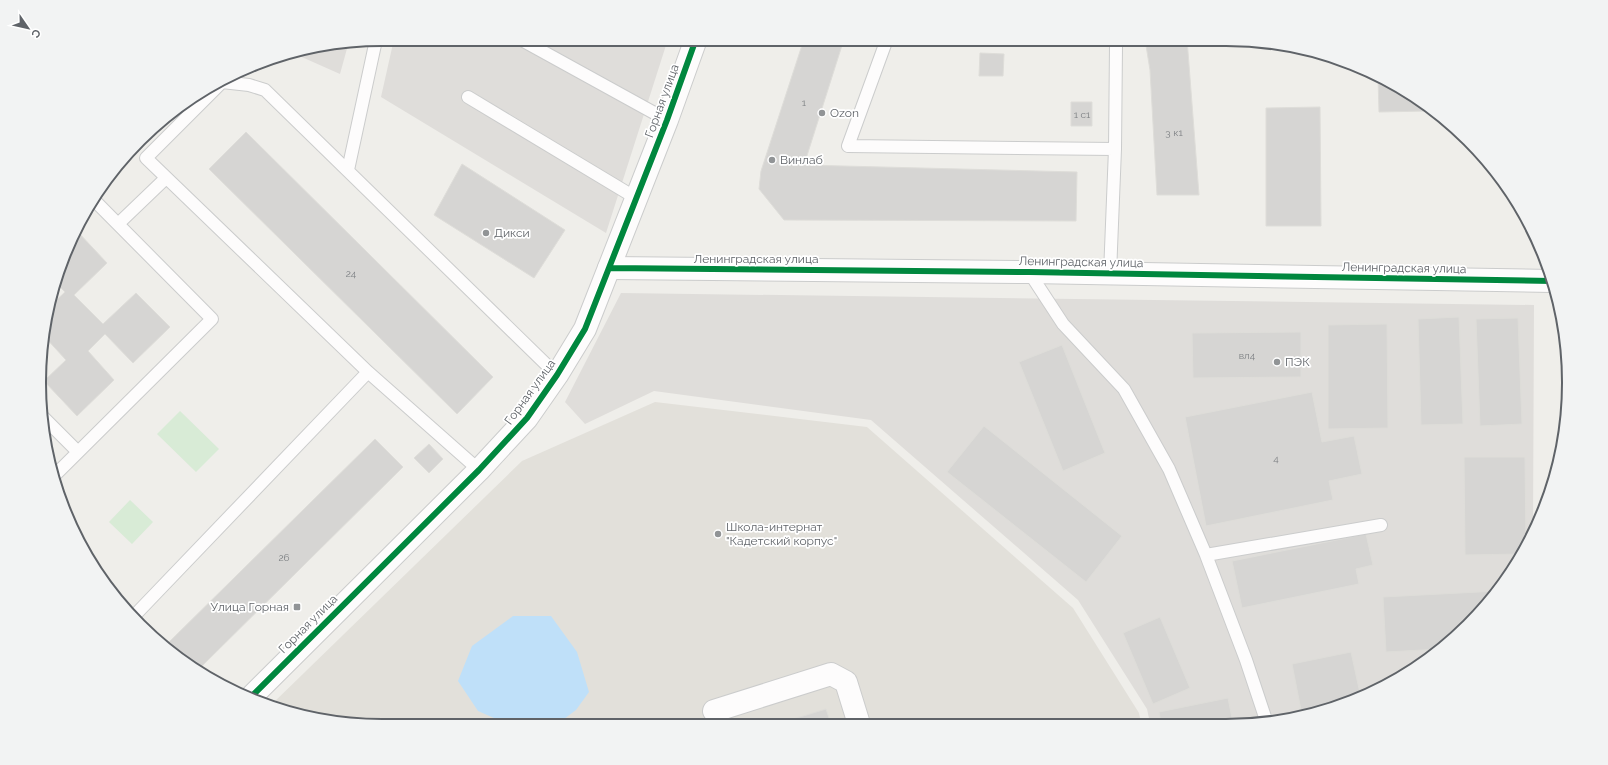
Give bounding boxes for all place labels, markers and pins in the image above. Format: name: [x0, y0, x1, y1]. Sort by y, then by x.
place label: Ozon: [830, 106, 859, 120]
marker: Ozon: [817, 108, 827, 118]
place label: Винлаб: [780, 153, 823, 167]
marker: Винлаб: [767, 155, 777, 165]
place label: Дикси: [494, 226, 530, 240]
marker: Дикси: [481, 228, 491, 238]
place label: ПЭК: [1285, 355, 1310, 369]
marker: ПЭК: [1272, 357, 1282, 367]
place label: Школа-интернат "Кадетский корпус": [726, 520, 837, 548]
marker: Школа-интернат "Кадетский корпус": [713, 529, 723, 539]
place label: Улица Горная: [211, 600, 289, 614]
marker: Улица Горная: [292, 602, 302, 612]

